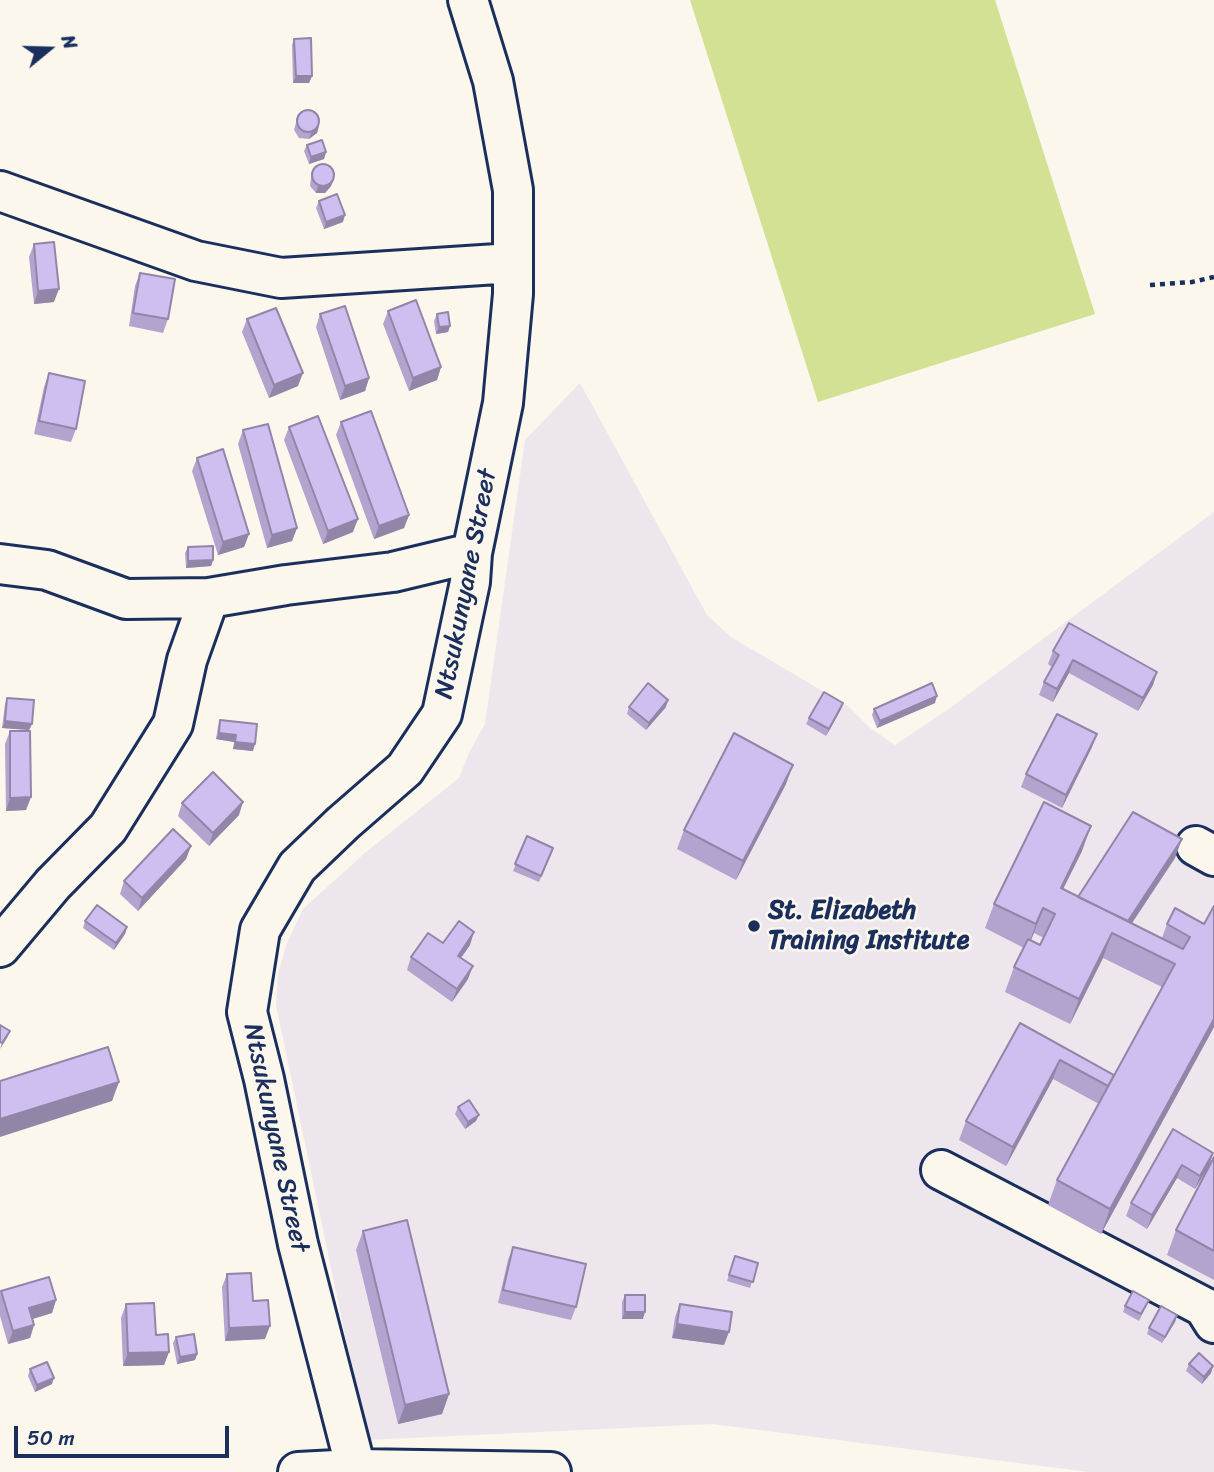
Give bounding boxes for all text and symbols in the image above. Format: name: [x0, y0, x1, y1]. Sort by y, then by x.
north arrow: [14, 14, 84, 84]
text: N: [52, 30, 87, 54]
street label: Ntsukunyane Street: [429, 466, 505, 702]
place label: St. Elizabeth Training Institute: [768, 895, 969, 956]
marker: St. Elizabeth Training Institute: [746, 918, 762, 934]
street label: Ntsukunyane Street: [235, 1021, 315, 1255]
scale bar: [18, 1412, 233, 1456]
text: 50 m: [27, 1419, 75, 1457]

